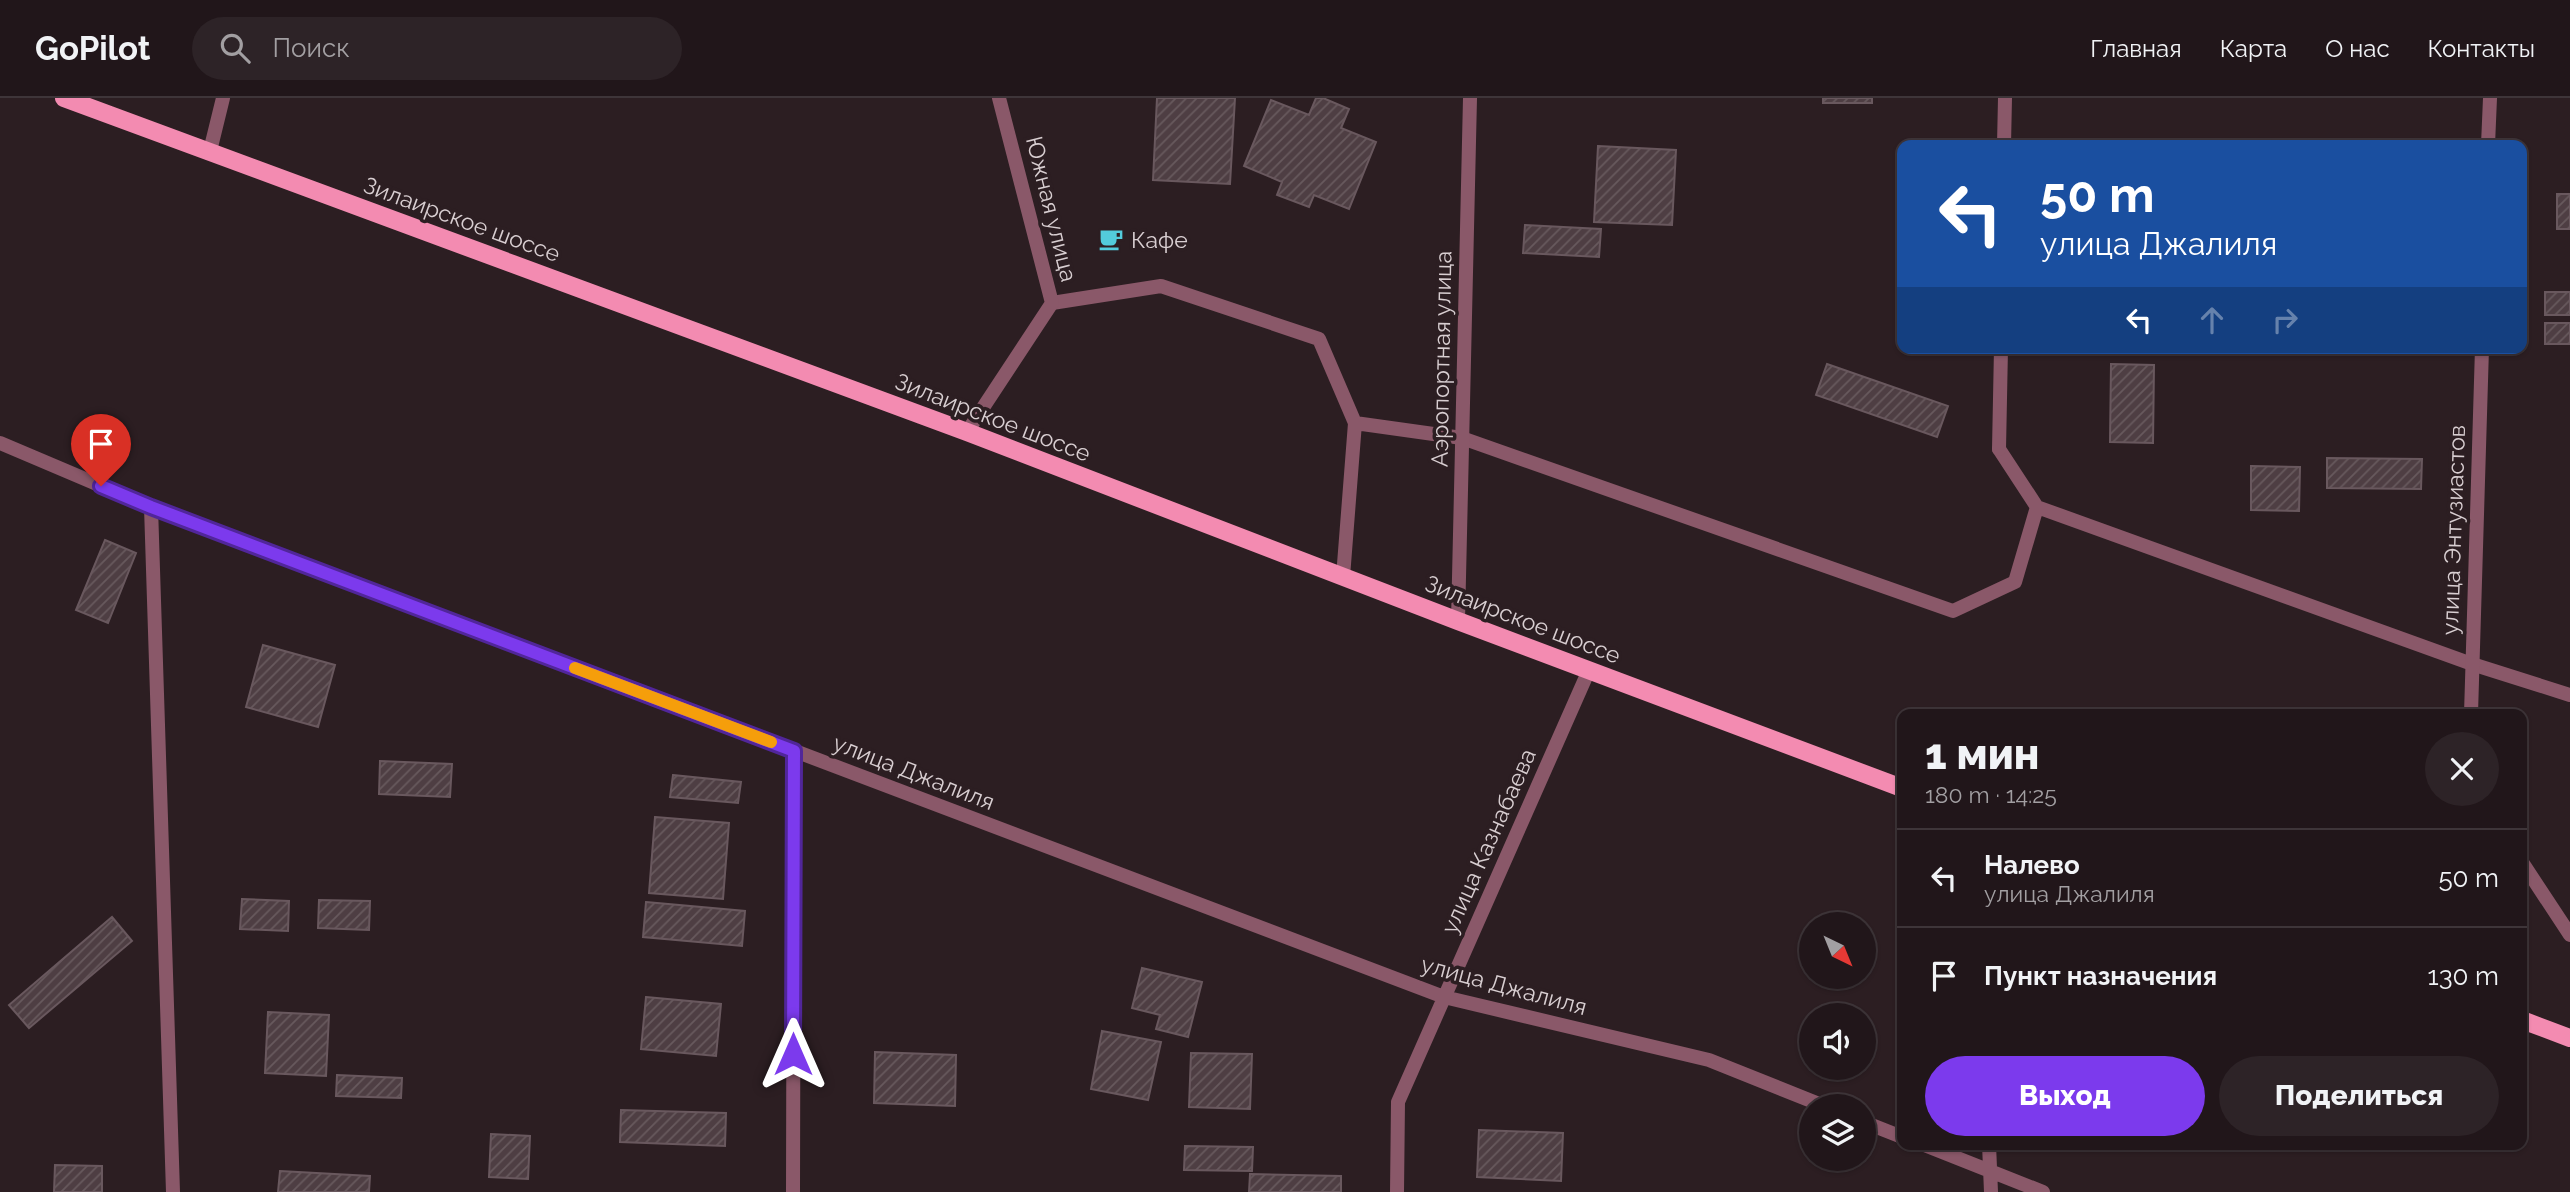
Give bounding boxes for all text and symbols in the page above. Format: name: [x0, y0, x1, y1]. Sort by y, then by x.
search box: [192, 17, 682, 80]
text: GoPilot: [35, 29, 150, 68]
icon: search: [216, 29, 254, 67]
text: Поиск: [272, 33, 350, 63]
text: Главная: [2090, 34, 2182, 63]
text: Карта: [2220, 34, 2287, 63]
text: О нас: [2325, 34, 2390, 63]
text: Контакты: [2428, 34, 2535, 63]
street label: Южная улица: [1021, 134, 1083, 284]
text: 50 m: [2040, 166, 2155, 223]
icon: left: [1925, 168, 2016, 259]
street label: Зилаирское шоссе: [360, 171, 564, 267]
cafe icon: Кафе: [1097, 225, 1125, 253]
text: улица Джалиля: [2040, 225, 2277, 262]
place label: Кафе: [1131, 226, 1188, 253]
street label: Аэропортная улица: [1426, 251, 1456, 467]
icon: left: [2120, 301, 2158, 339]
icon: ahead: [2193, 301, 2231, 339]
icon: right: [2266, 301, 2304, 339]
street label: Зилаирское шоссе: [891, 367, 1095, 467]
pin: [71, 414, 131, 486]
street label: улица Энтузиастов: [2436, 424, 2470, 636]
icon: arrive: [82, 425, 120, 463]
street label: Зилаирское шоссе: [1421, 569, 1625, 669]
street label: улица Джалиля: [830, 729, 998, 815]
text: 1 мин: [1925, 730, 2039, 779]
button: close: [2425, 732, 2499, 806]
street label: улица Казнабаева: [1435, 744, 1541, 938]
text: 180 m · 14:25: [1925, 781, 2057, 808]
text: Налево: [1984, 850, 2080, 880]
icon: left: [1925, 859, 1963, 897]
text: 50 m: [2438, 863, 2499, 893]
text: улица Джалиля: [1984, 880, 2155, 907]
north arrow: [1799, 912, 1876, 989]
map controls: [1799, 912, 1876, 1171]
street label: улица Джалиля: [1418, 950, 1590, 1020]
icon: arrive: [1925, 957, 1963, 995]
text: Пункт назначения: [1984, 961, 2217, 991]
text: 130 m: [2428, 961, 2499, 991]
button: sound: [1799, 1003, 1876, 1080]
position arrow: [756, 1017, 830, 1091]
button: Выход: [1925, 1056, 2205, 1136]
button: Поделиться: [2219, 1056, 2499, 1136]
button: layers: [1799, 1094, 1876, 1171]

